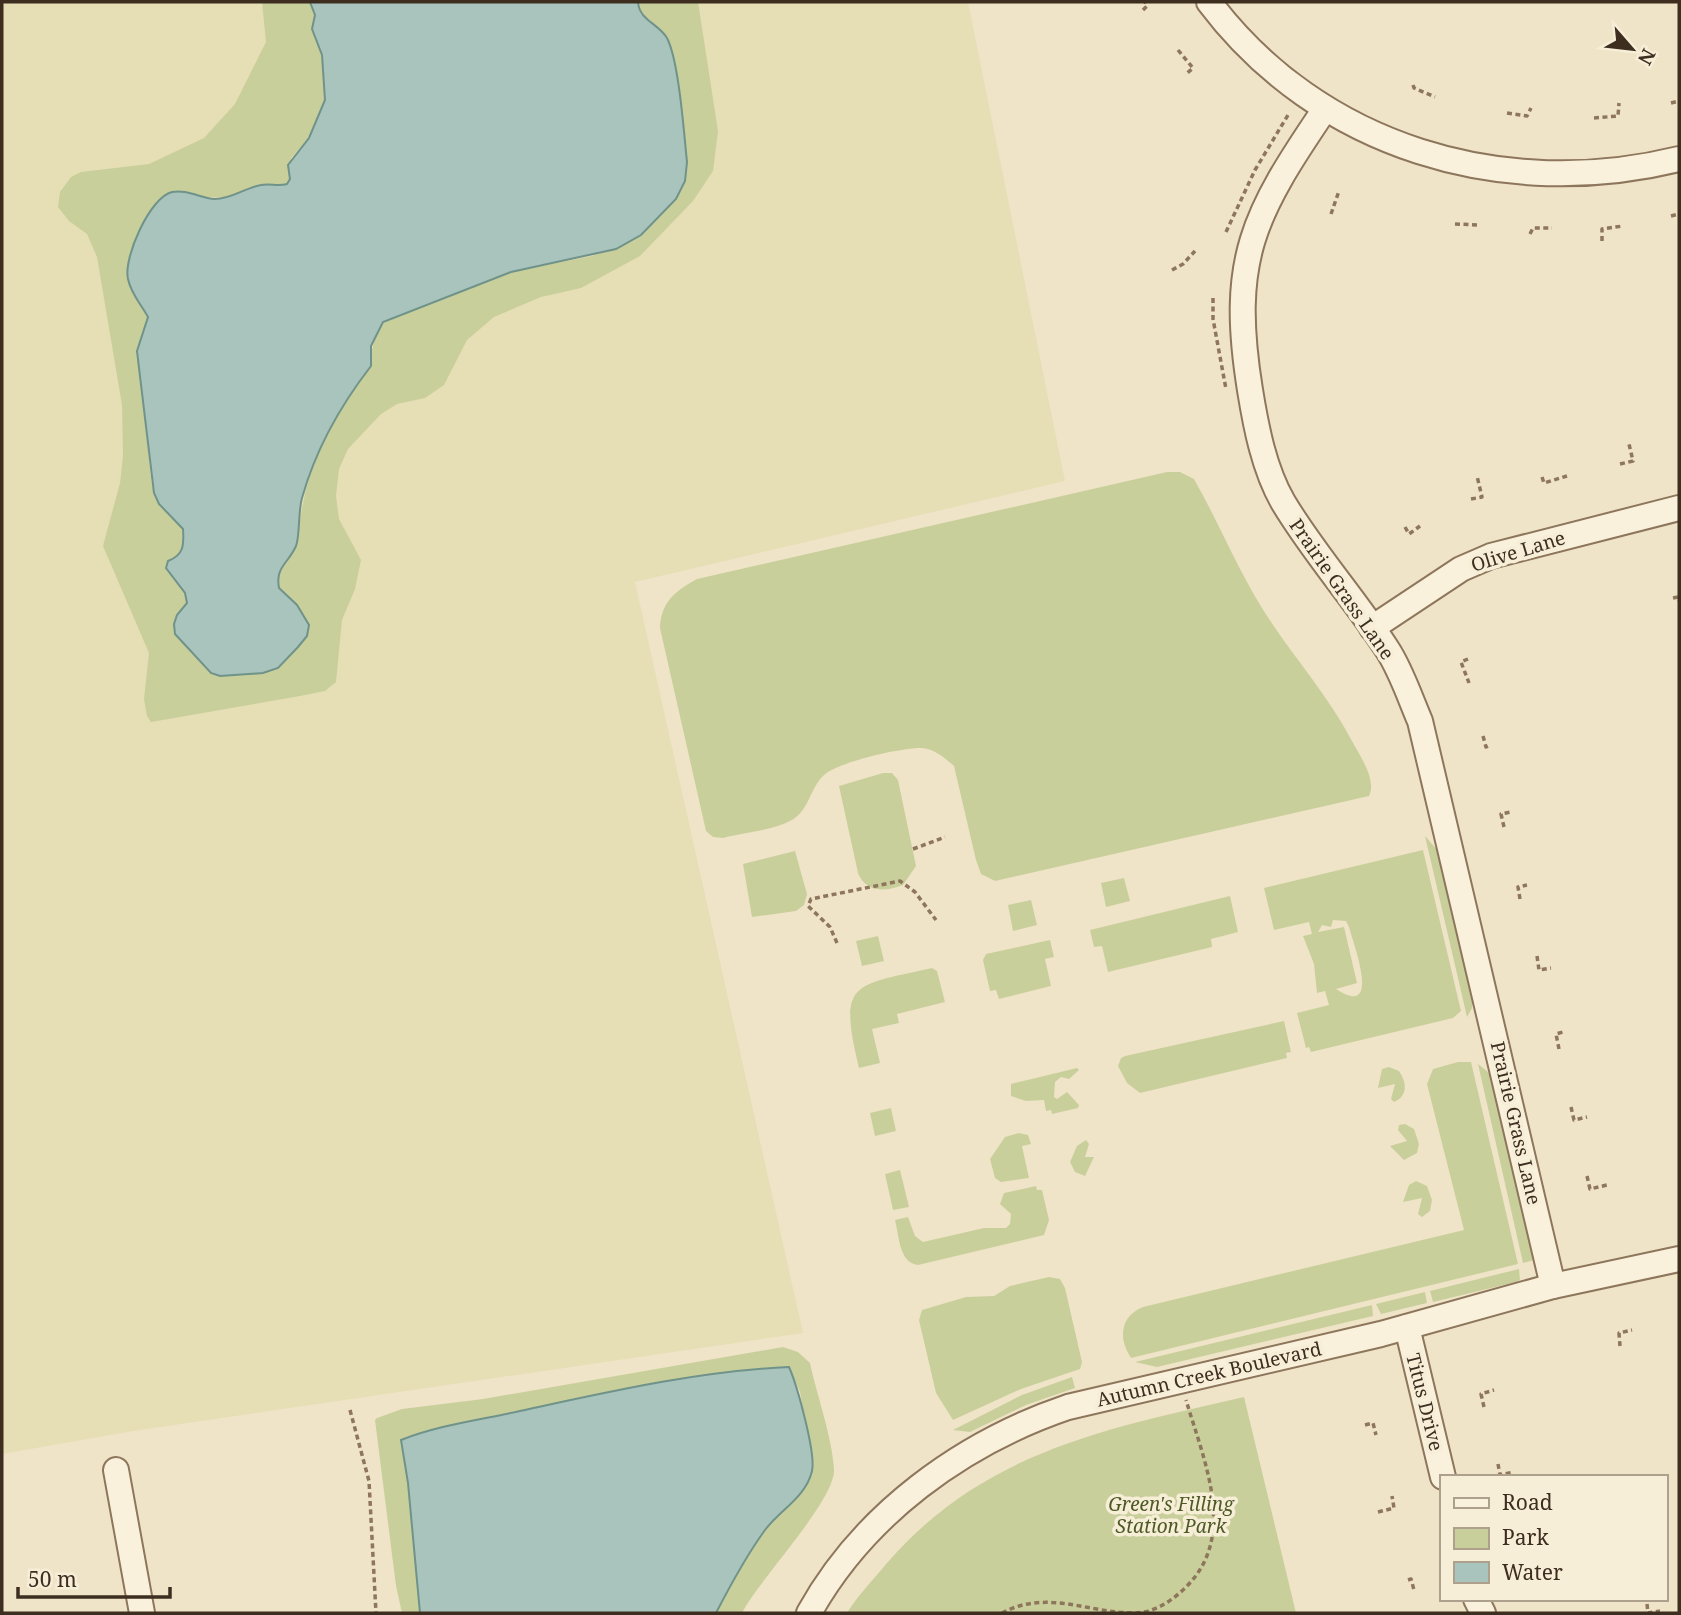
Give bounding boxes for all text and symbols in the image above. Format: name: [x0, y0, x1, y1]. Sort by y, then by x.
north arrow: [1597, 14, 1667, 84]
text: N: [1632, 44, 1662, 70]
street label: Prairie Grass Lane: [1284, 513, 1400, 665]
street label: Olive Lane: [1468, 524, 1568, 578]
street label: Prairie Grass Lane: [1485, 1039, 1547, 1207]
street label: Autumn Creek Boulevard: [1094, 1335, 1324, 1413]
street label: Titus Drive: [1400, 1350, 1450, 1454]
legend: [1440, 1475, 1667, 1601]
text: Road: [1502, 1488, 1553, 1516]
park label: Green's Filling Station Park: [1108, 1491, 1235, 1539]
text: Park: [1502, 1523, 1549, 1551]
scale bar: [18, 1556, 170, 1600]
text: Water: [1502, 1558, 1563, 1586]
text: 50 m: [28, 1565, 77, 1593]

